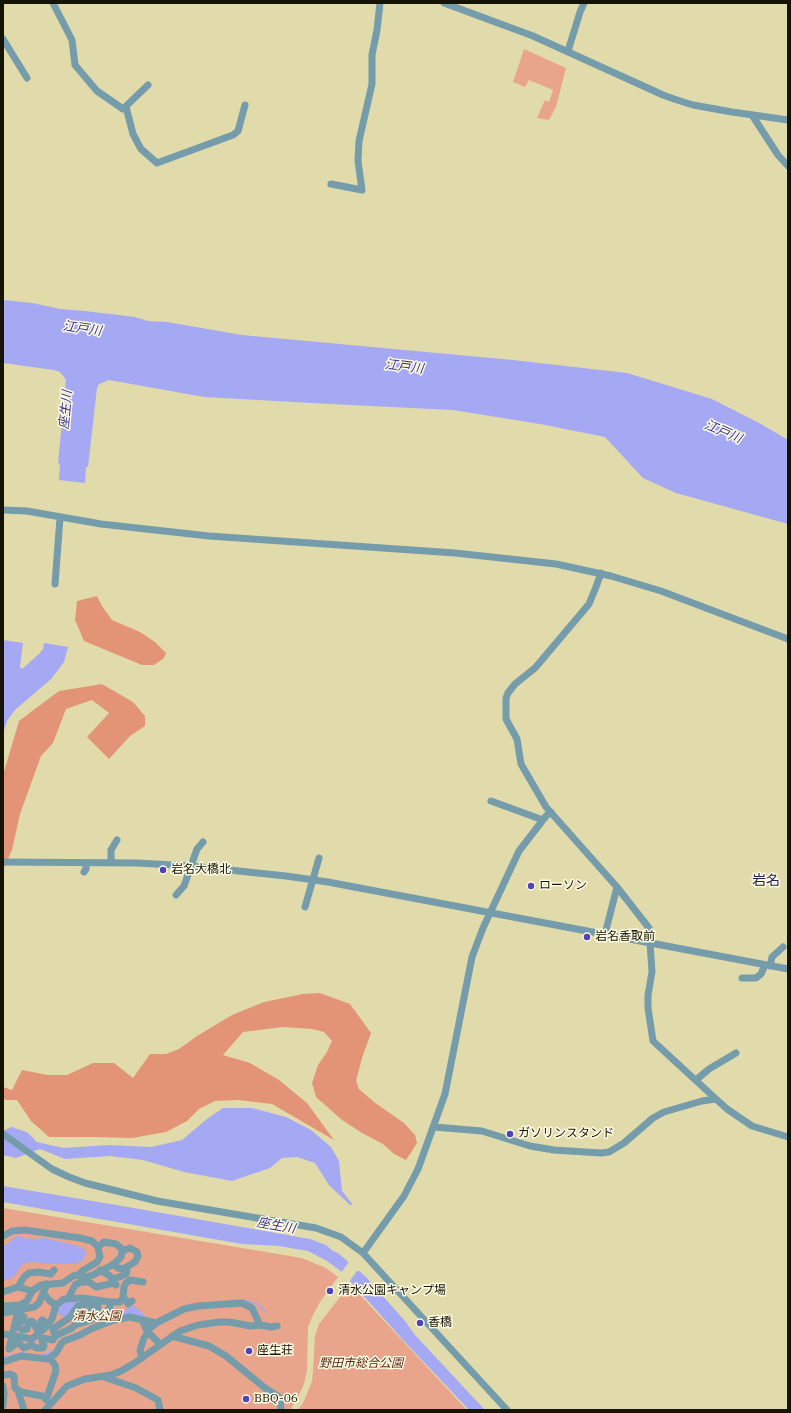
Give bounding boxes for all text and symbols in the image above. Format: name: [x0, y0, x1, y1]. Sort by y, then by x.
water label: 江戸川: [62, 319, 102, 339]
water label: 江戸川: [384, 357, 424, 377]
water label: 座生川: [57, 390, 75, 430]
water label: 江戸川: [702, 417, 744, 447]
place label: 岩名大橋北: [171, 863, 231, 877]
marker: 岩名大橋北: [158, 865, 168, 875]
district label: 岩名: [752, 873, 780, 889]
place label: ローソン: [539, 879, 587, 893]
marker: ローソン: [526, 881, 536, 891]
place label: 岩名香取前: [595, 930, 655, 944]
marker: 岩名香取前: [582, 932, 592, 942]
place label: ガソリンスタンド: [518, 1127, 614, 1141]
marker: ガソリンスタンド: [505, 1129, 515, 1139]
water label: 座生川: [255, 1215, 297, 1237]
place label: 清水公園キャンプ場: [338, 1284, 446, 1298]
marker: 清水公園キャンプ場: [325, 1286, 335, 1296]
park label: 清水公園: [73, 1310, 121, 1324]
place label: 香橋: [428, 1316, 452, 1330]
marker: 香橋: [415, 1318, 425, 1328]
place label: 座生荘: [257, 1344, 293, 1358]
marker: 座生荘: [244, 1346, 254, 1356]
park label: 野田市総合公園: [319, 1357, 403, 1371]
place label: BBQ-06: [254, 1392, 298, 1406]
marker: BBQ-06: [241, 1394, 251, 1404]

